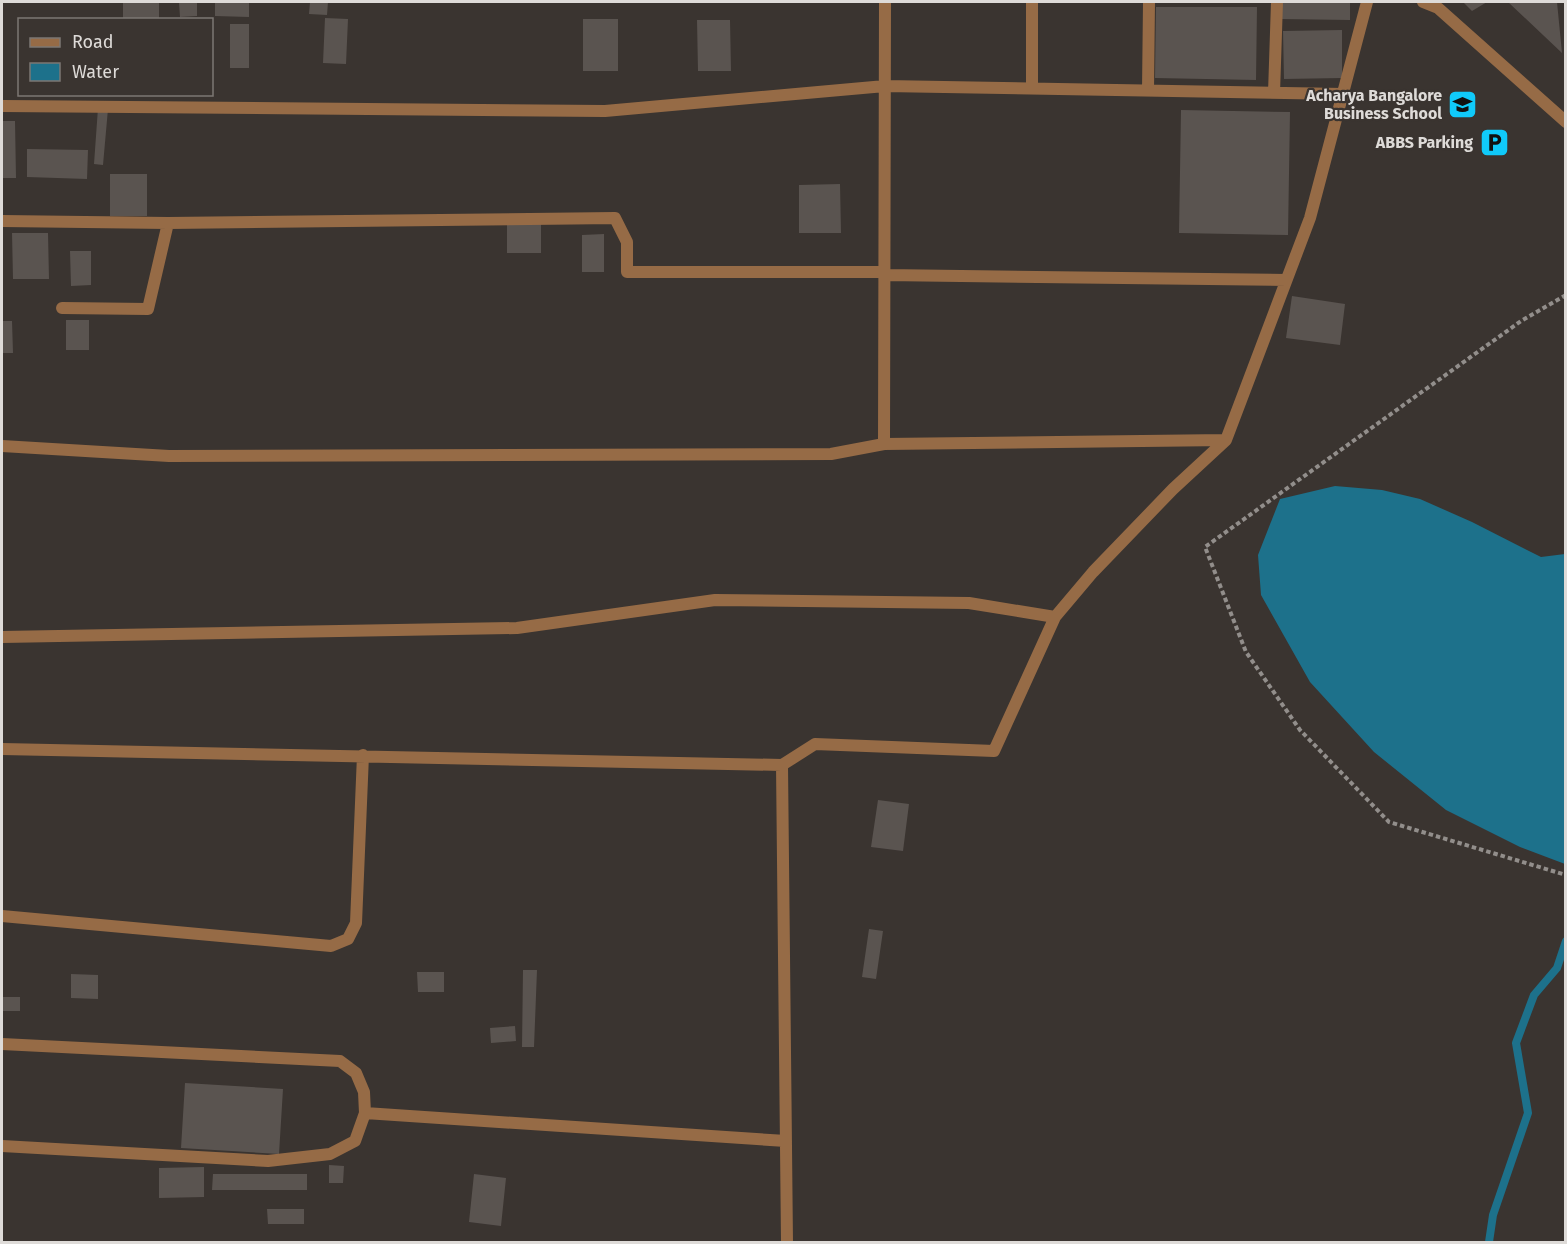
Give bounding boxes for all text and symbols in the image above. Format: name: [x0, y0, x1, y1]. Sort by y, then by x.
legend: [18, 18, 213, 96]
text: Road: [72, 31, 114, 53]
text: Water: [72, 61, 119, 83]
place label: Acharya Bangalore Business School: [1305, 86, 1442, 123]
school or university icon: Acharya Bangalore Business School: [1447, 88, 1479, 120]
parking icon: ABBS Parking: [1478, 126, 1510, 158]
place label: ABBS Parking: [1375, 133, 1473, 152]

